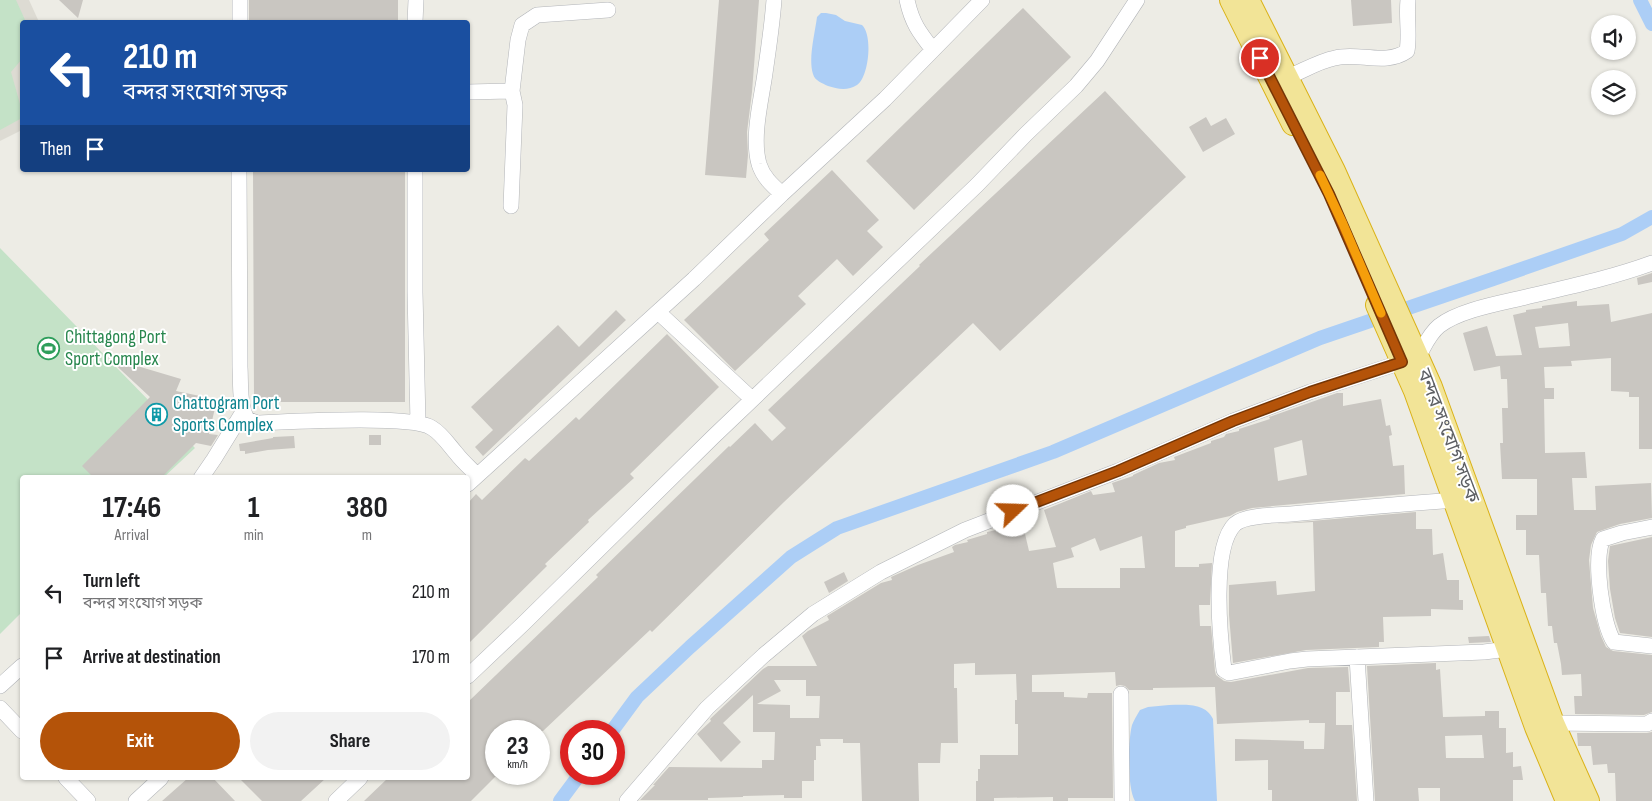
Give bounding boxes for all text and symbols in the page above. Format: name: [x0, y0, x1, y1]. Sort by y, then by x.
map controls: [1591, 15, 1636, 115]
button: sound: [1591, 15, 1636, 60]
text: 210 m: [123, 36, 197, 79]
pin: [1239, 37, 1281, 79]
icon: left: [40, 40, 105, 105]
icon: arrive: [1246, 44, 1274, 72]
button: layers: [1591, 70, 1636, 115]
text: বন্দর সংযোগ সড়ক: [123, 79, 287, 106]
icon: arrive: [81, 135, 109, 163]
text: Then: [40, 138, 71, 161]
place label: Chittagong Port Sport Complex: [65, 326, 166, 371]
sports icon: Chittagong Port Sport Complex: [37, 336, 61, 360]
street label: বন্দর সংযোগ সড়ক: [1411, 365, 1484, 507]
place label: Chattogram Port Sports Complex: [173, 392, 280, 437]
building icon: Chattogram Port Sports Complex: [145, 402, 169, 426]
position arrow: [986, 484, 1038, 536]
text: 17:46: [102, 490, 161, 526]
text: 1: [248, 490, 260, 526]
text: 380: [346, 490, 388, 526]
text: Arrival: [115, 526, 149, 545]
text: min: [244, 526, 264, 545]
text: m: [362, 526, 372, 545]
text: Turn left: [83, 570, 140, 593]
icon: left: [40, 579, 68, 607]
text: 210 m: [412, 581, 450, 604]
text: বন্দর সংযোগ সড়ক: [83, 594, 202, 613]
icon: arrive: [40, 644, 68, 672]
text: Arrive at destination: [83, 646, 221, 669]
text: 170 m: [412, 646, 450, 669]
button: Exit: [40, 712, 240, 770]
button: Share: [250, 712, 450, 770]
speed limit sign: 30: [560, 720, 625, 785]
text: 23: [506, 731, 529, 762]
text: km/h: [507, 757, 528, 772]

